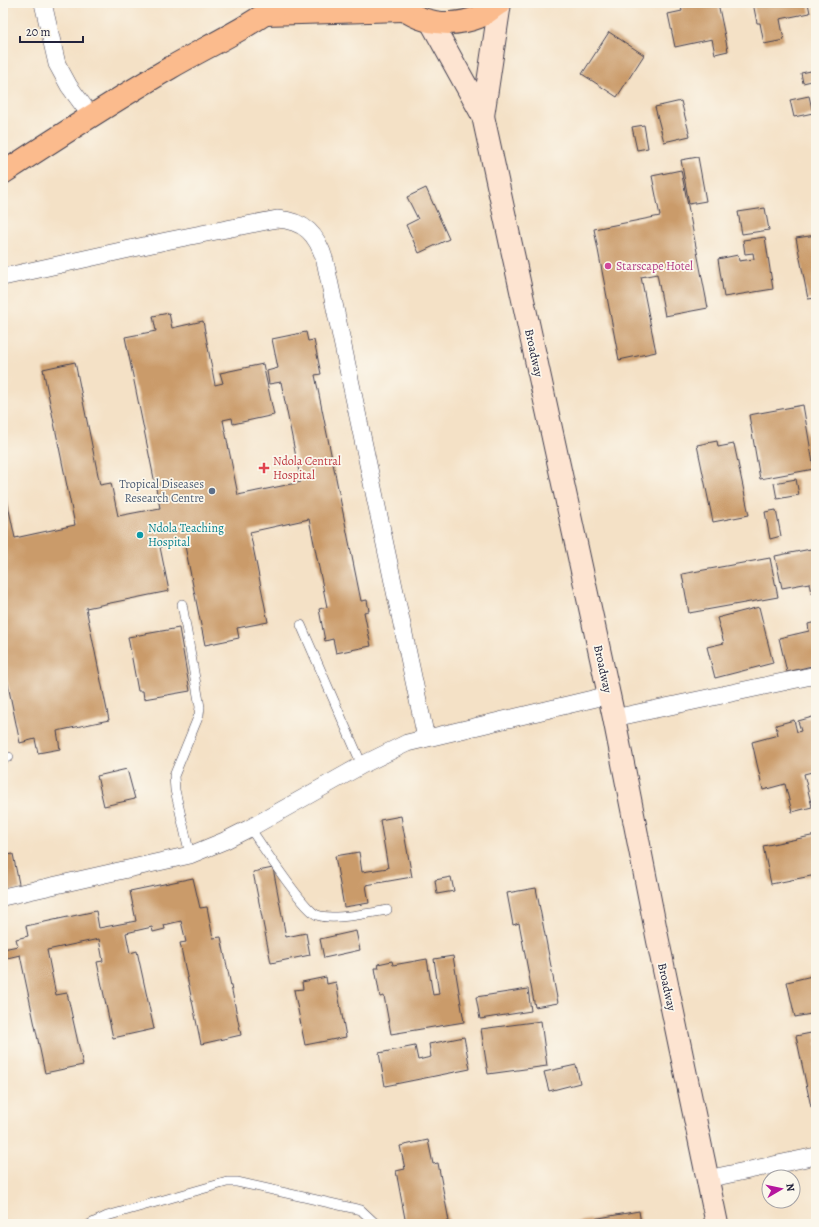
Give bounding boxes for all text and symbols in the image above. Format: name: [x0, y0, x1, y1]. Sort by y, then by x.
scale bar: [20, 18, 83, 44]
text: 20 m: [26, 24, 50, 40]
place label: Starscape Hotel: [616, 258, 693, 274]
marker: Starscape Hotel: [603, 261, 613, 271]
street label: Broadway: [521, 328, 547, 379]
place label: Ndola Central Hospital: [273, 453, 341, 483]
marker: Ndola Central Hospital: [258, 462, 270, 474]
place label: Tropical Diseases Research Centre: [119, 476, 204, 506]
marker: Tropical Diseases Research Centre: [207, 486, 217, 496]
place label: Ndola Teaching Hospital: [148, 520, 224, 550]
marker: Ndola Teaching Hospital: [135, 530, 145, 540]
street label: Broadway: [590, 644, 616, 695]
street label: Broadway: [654, 962, 680, 1013]
north arrow: [761, 1169, 801, 1209]
text: N: [782, 1182, 798, 1193]

